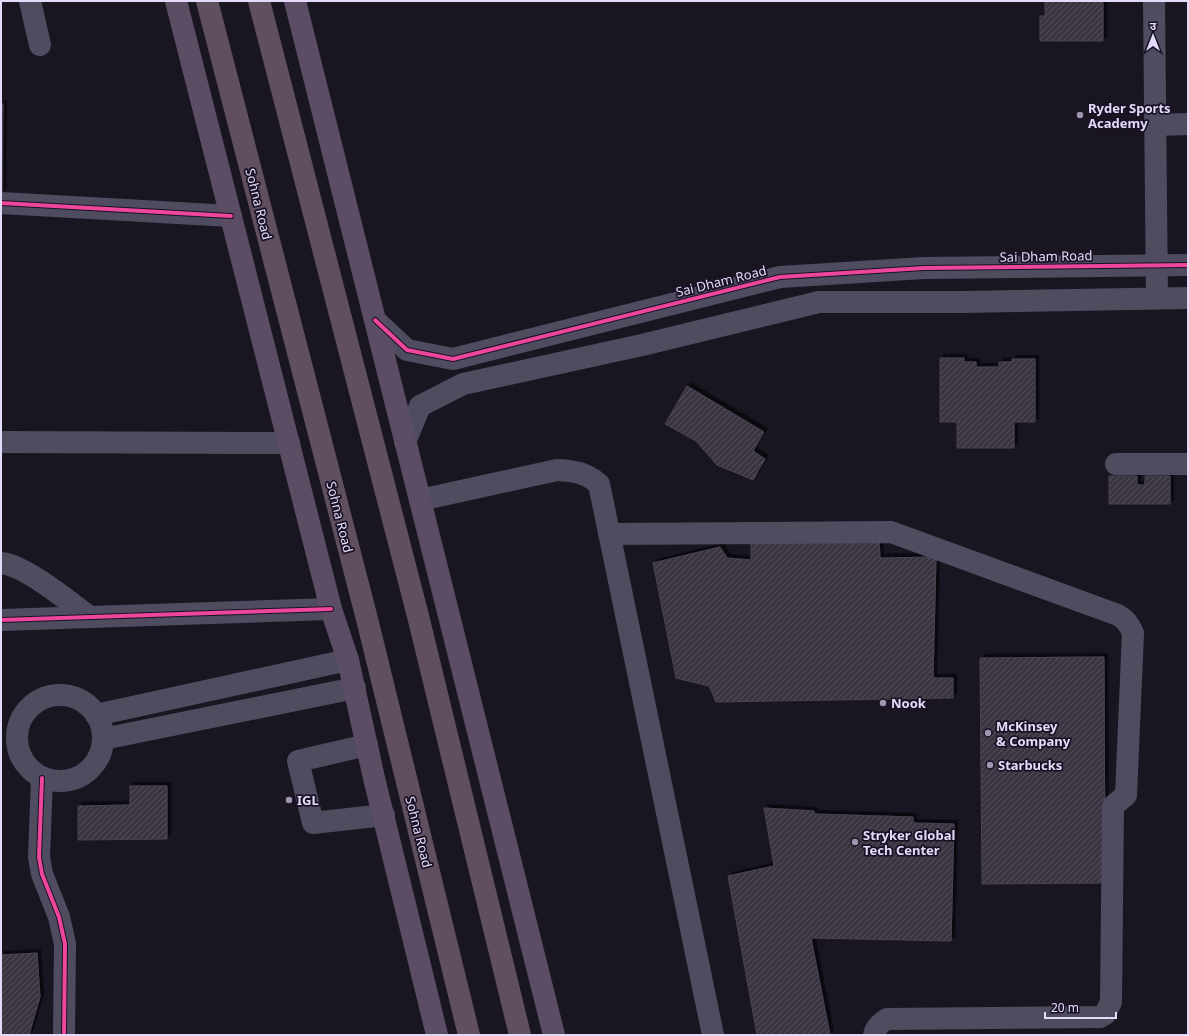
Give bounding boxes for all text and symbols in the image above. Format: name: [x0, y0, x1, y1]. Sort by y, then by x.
north arrow: [1133, 16, 1173, 56]
text: उ: [1150, 18, 1157, 33]
place label: Ryder Sports Academy: [1088, 99, 1171, 132]
marker: Ryder Sports Academy: [1075, 110, 1085, 120]
street label: Sohna Road: [241, 166, 277, 242]
street label: Sai Dham Road: [999, 246, 1093, 266]
street label: Sai Dham Road: [674, 261, 768, 301]
street label: Sohna Road: [322, 479, 358, 555]
place label: Nook: [891, 694, 927, 712]
marker: Nook: [878, 698, 888, 708]
place label: McKinsey & Company: [996, 717, 1071, 750]
marker: McKinsey & Company: [983, 728, 993, 738]
place label: Starbucks: [998, 756, 1062, 774]
marker: Starbucks: [985, 760, 995, 770]
place label: IGL: [297, 791, 319, 809]
street label: Sohna Road: [401, 794, 437, 870]
marker: IGL: [284, 795, 294, 805]
place label: Stryker Global Tech Center: [863, 826, 955, 859]
marker: Stryker Global Tech Center: [850, 837, 860, 847]
scale bar: [1045, 994, 1116, 1020]
text: 20 m: [1051, 999, 1079, 1016]

